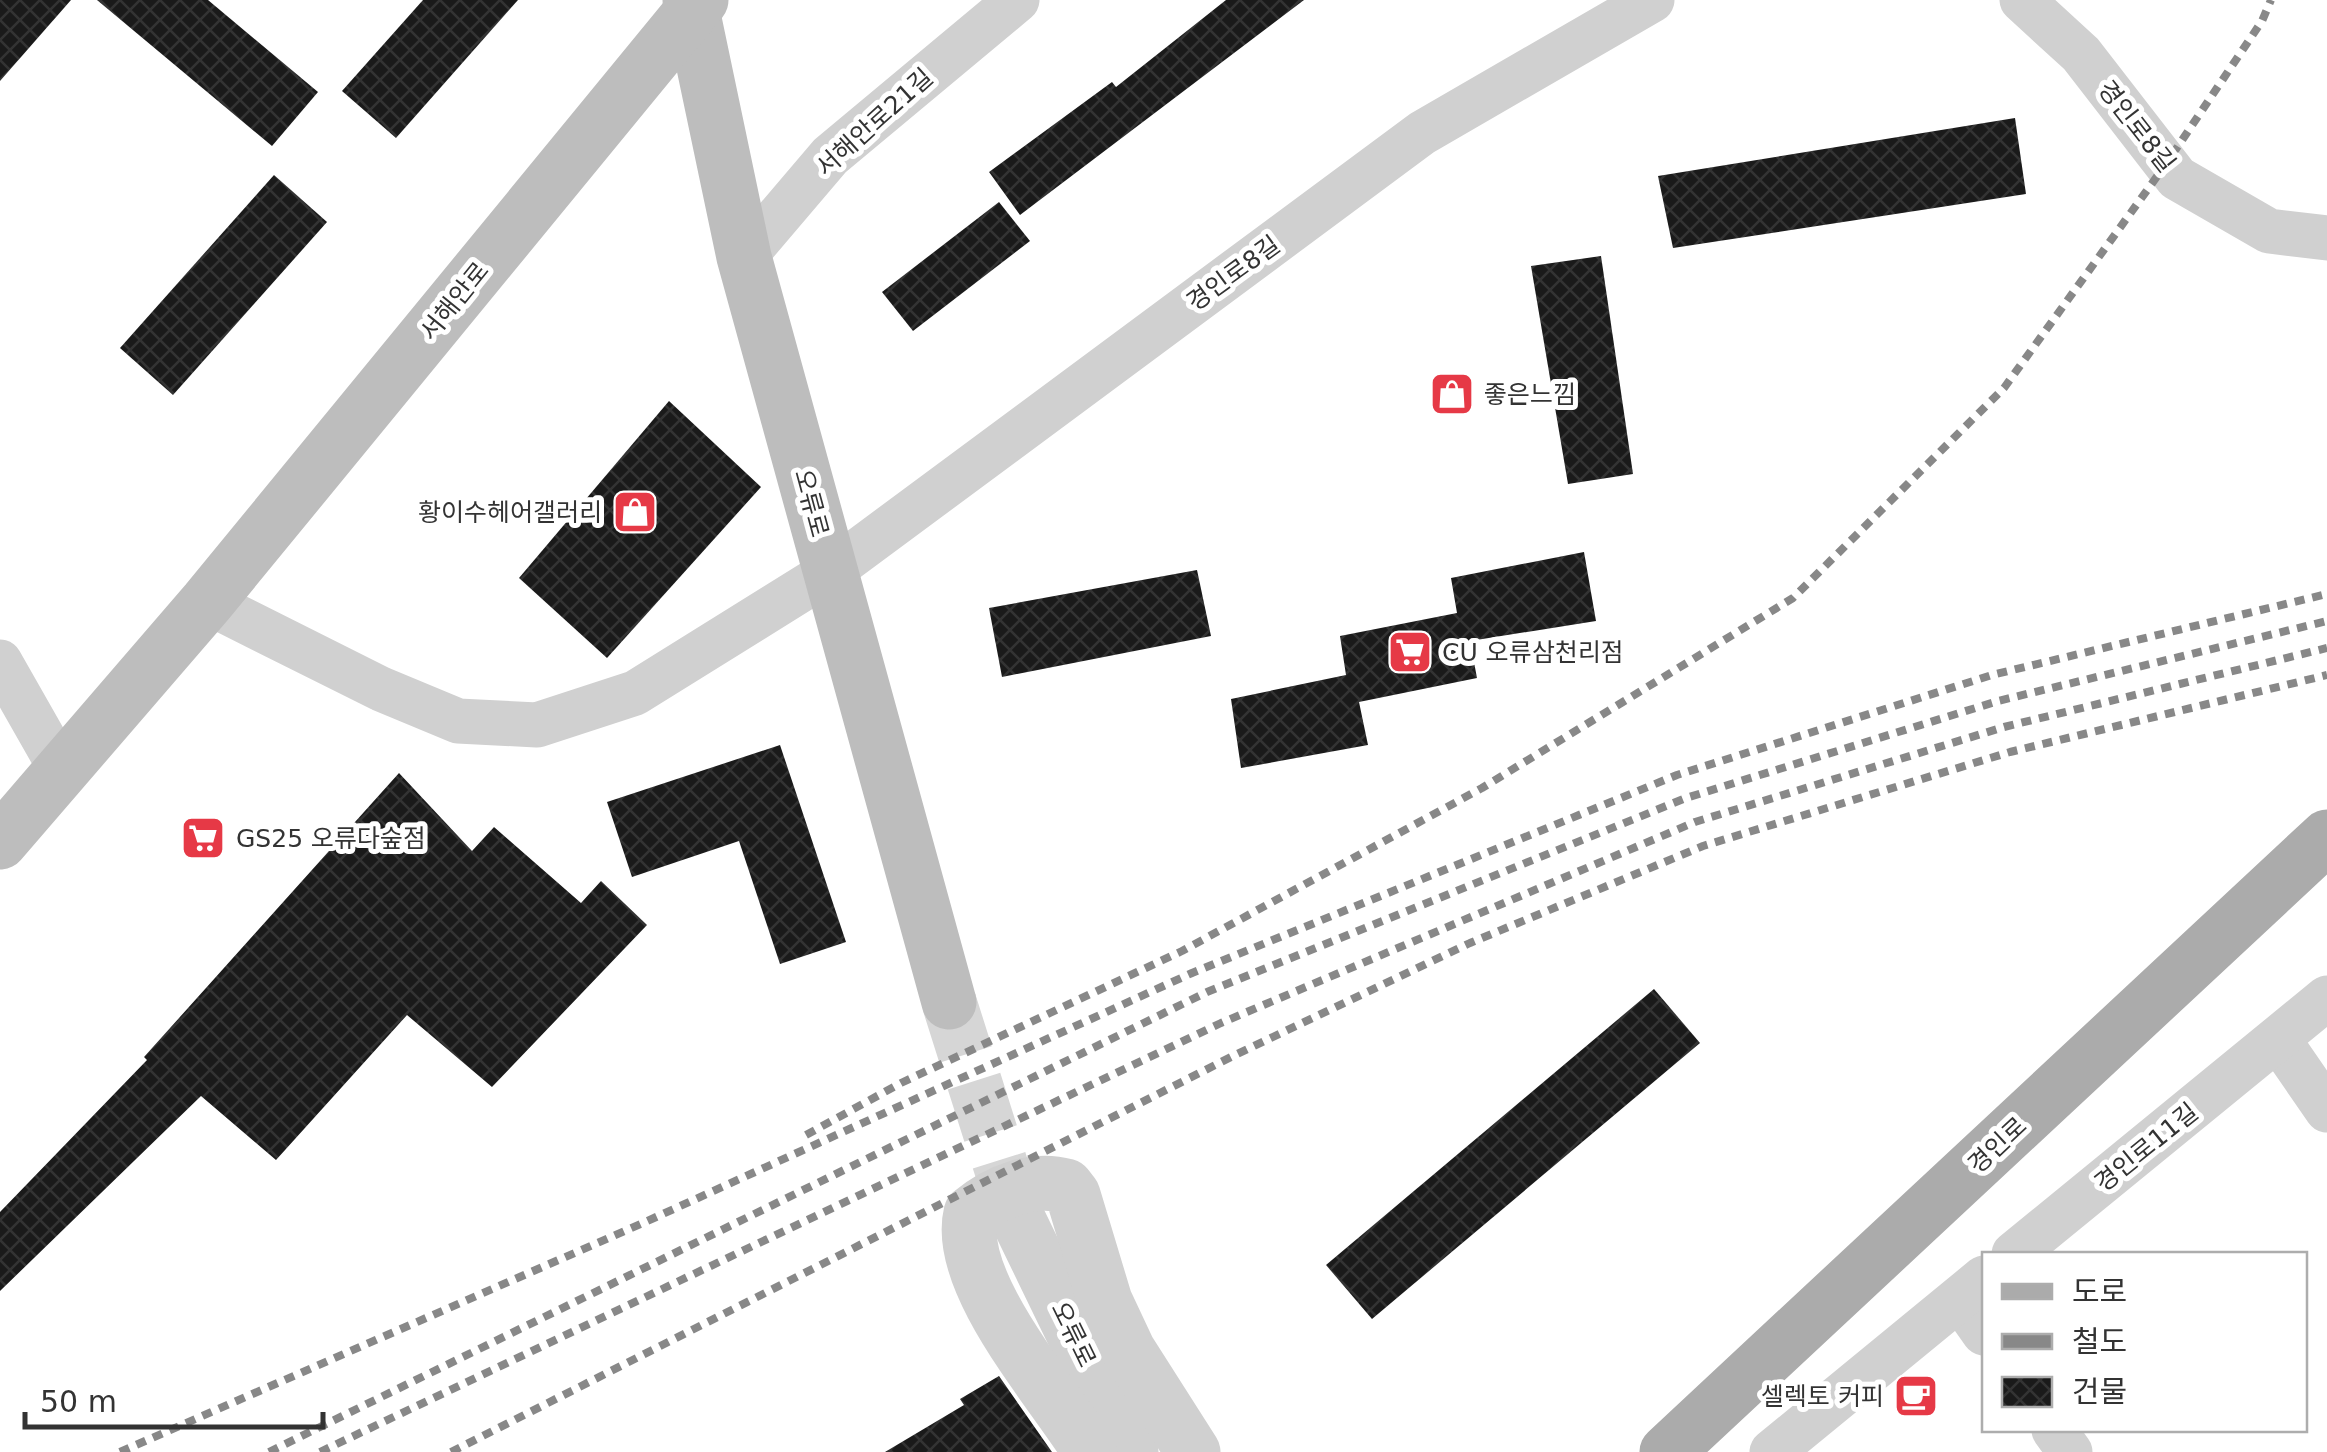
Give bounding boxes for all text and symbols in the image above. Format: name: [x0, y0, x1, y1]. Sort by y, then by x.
street label: 서해안로21길: [810, 62, 939, 182]
street label: 경인로8길: [2092, 75, 2181, 178]
street label: 경인로8길: [1181, 230, 1285, 317]
street label: 서해안로: [414, 256, 495, 346]
shop icon: 좋은느낌: [1429, 371, 1475, 417]
place label: 좋은느낌: [1484, 380, 1576, 409]
street label: 오류로: [789, 466, 834, 540]
shop icon: 황이수헤어갤러리: [612, 489, 658, 535]
place label: 황이수헤어갤러리: [418, 498, 602, 527]
supermarket icon: CU 오류삼천리점: [1387, 629, 1433, 675]
place label: CU 오류삼천리점: [1442, 638, 1624, 667]
supermarket icon: GS25 오류다숲점: [180, 815, 226, 861]
place label: GS25 오류다숲점: [236, 824, 426, 853]
street label: 경인로11길: [2089, 1097, 2204, 1198]
street label: 경인로: [1962, 1111, 2032, 1180]
legend: [1982, 1252, 2307, 1432]
text: 도로: [2072, 1274, 2127, 1309]
street label: 오류로: [1045, 1297, 1102, 1372]
text: 철도: [2072, 1324, 2127, 1359]
scale bar: [25, 1367, 322, 1429]
cafe icon: 셀렉토 커피: [1893, 1373, 1939, 1419]
text: 건물: [2072, 1374, 2127, 1409]
place label: 셀렉토 커피: [1761, 1382, 1884, 1411]
text: 50 m: [40, 1384, 117, 1419]

